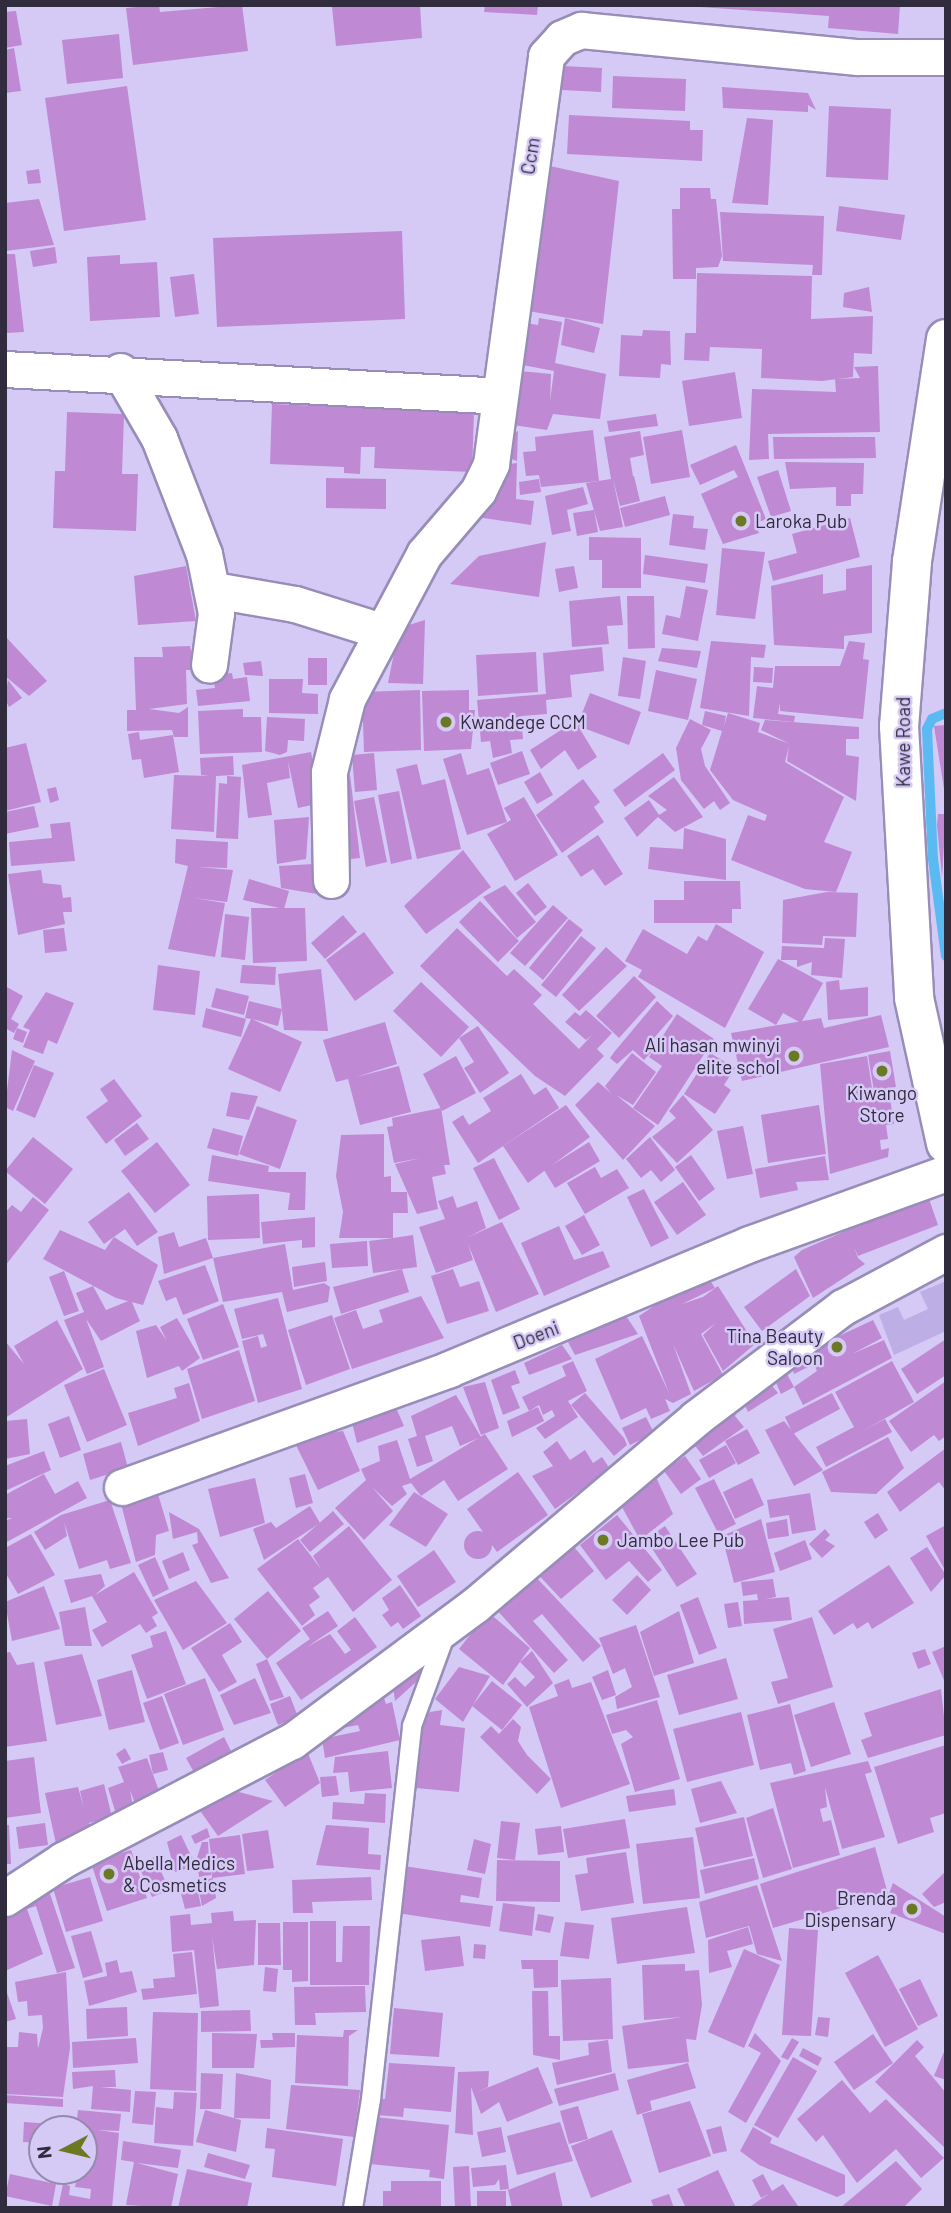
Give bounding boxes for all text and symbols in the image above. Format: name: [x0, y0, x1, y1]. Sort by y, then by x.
street label: Ccm: [516, 136, 544, 176]
place label: Laroka Pub: [755, 510, 847, 532]
marker: Laroka Pub: [733, 513, 749, 529]
street label: Kawe Road: [892, 697, 914, 787]
place label: Kwandege CCM: [460, 711, 586, 733]
marker: Kwandege CCM: [438, 714, 454, 730]
place label: Ali hasan mwinyi elite schol: [645, 1034, 780, 1078]
marker: Ali hasan mwinyi elite schol: [786, 1048, 802, 1064]
marker: Kiwango Store: [874, 1063, 890, 1079]
place label: Kiwango Store: [847, 1082, 917, 1126]
street label: Doeni: [510, 1316, 562, 1354]
place label: Tina Beauty Saloon: [726, 1325, 823, 1369]
marker: Tina Beauty Saloon: [829, 1339, 845, 1355]
place label: Jambo Lee Pub: [617, 1529, 744, 1551]
marker: Jambo Lee Pub: [595, 1532, 611, 1548]
place label: Abella Medics & Cosmetics: [123, 1852, 235, 1896]
marker: Abella Medics & Cosmetics: [101, 1866, 117, 1882]
place label: Brenda Dispensary: [804, 1887, 896, 1931]
marker: Brenda Dispensary: [902, 1899, 922, 1919]
north arrow: [28, 2115, 98, 2185]
text: N: [31, 2145, 56, 2160]

